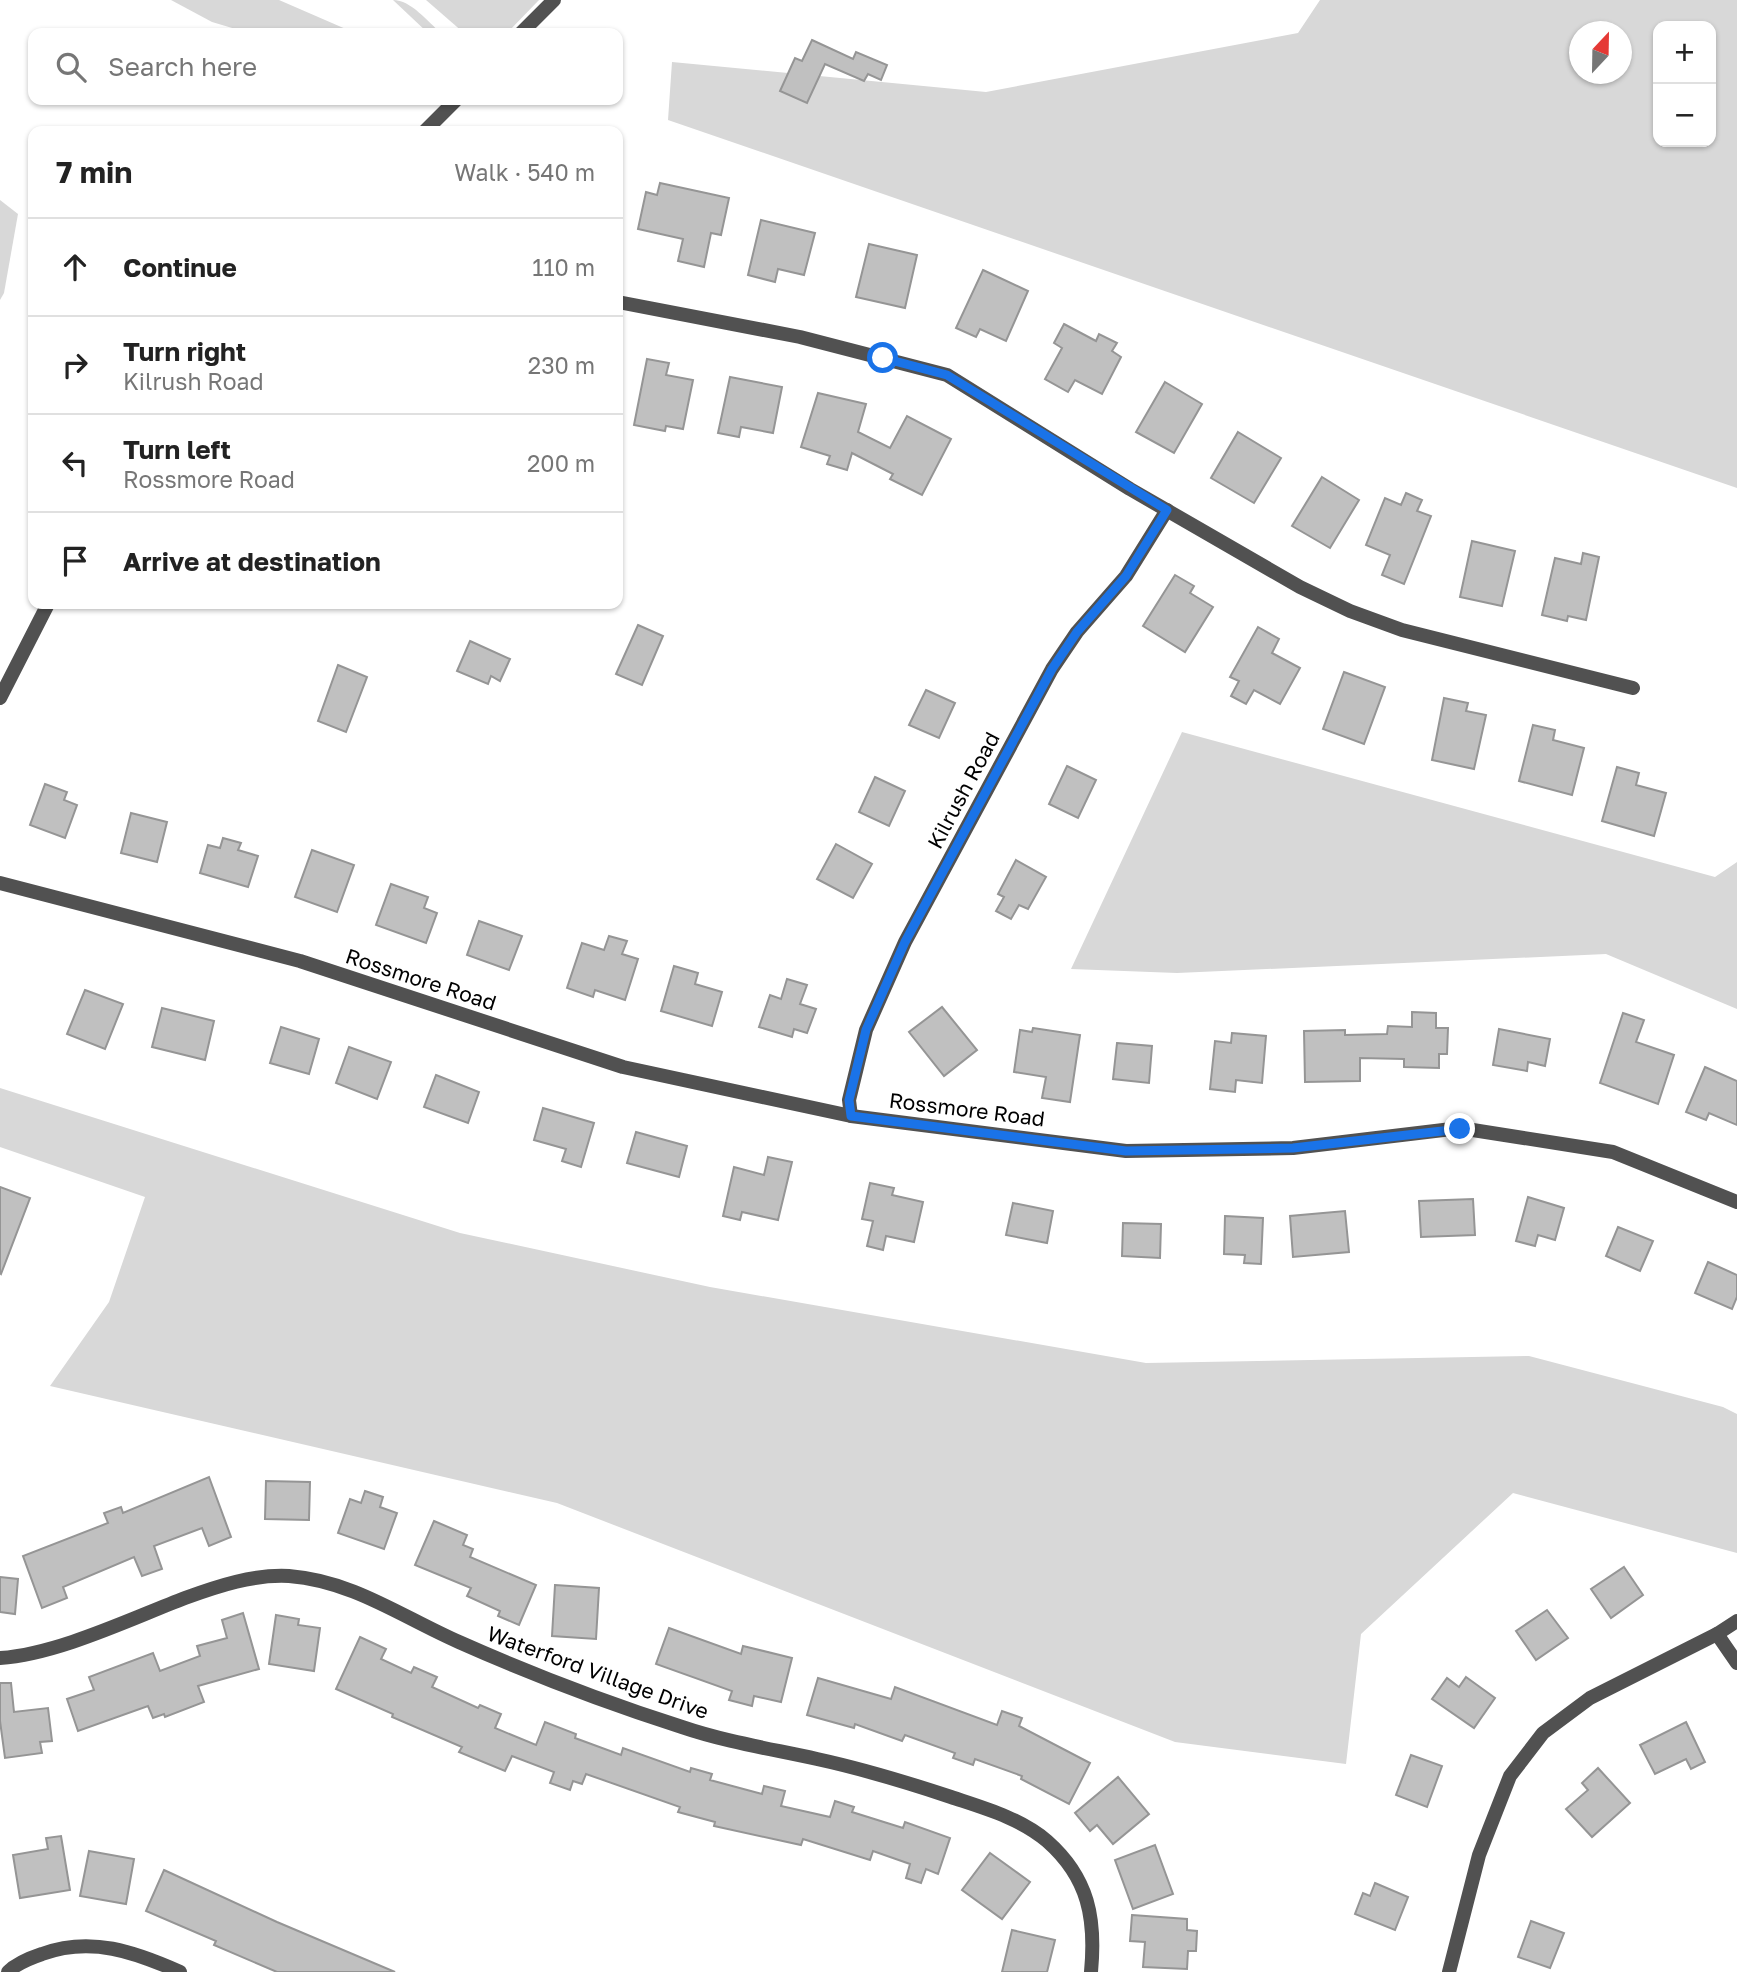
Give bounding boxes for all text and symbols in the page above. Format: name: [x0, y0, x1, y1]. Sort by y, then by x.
north arrow: [1569, 21, 1632, 84]
map controls: [1653, 21, 1716, 147]
button: +: [1653, 21, 1716, 84]
search box: [28, 28, 623, 105]
icon: search: [52, 48, 90, 86]
text: Search here: [108, 51, 257, 82]
button: −: [1653, 84, 1716, 147]
text: 7 min: [56, 154, 132, 190]
text: Walk · 540 m: [454, 158, 595, 186]
icon: ahead: [56, 248, 94, 286]
text: Continue: [123, 252, 237, 283]
text: 110 m: [532, 253, 595, 281]
text: Turn right: [123, 336, 246, 367]
route start: [867, 342, 898, 373]
icon: right: [56, 346, 94, 384]
text: 230 m: [528, 351, 595, 379]
text: Kilrush Road: [123, 367, 264, 395]
text: Turn left: [123, 434, 231, 465]
icon: left: [56, 444, 94, 482]
text: 200 m: [527, 449, 595, 477]
text: Rossmore Road: [123, 465, 295, 493]
icon: arrive: [56, 542, 94, 580]
text: Arrive at destination: [123, 546, 381, 577]
street label: Kilrush Road: [921, 727, 1005, 853]
street label: Rossmore Road: [342, 942, 500, 1016]
street label: Rossmore Road: [888, 1087, 1046, 1131]
route end: [1444, 1113, 1475, 1144]
street label: Waterford Village Drive: [484, 1620, 712, 1724]

